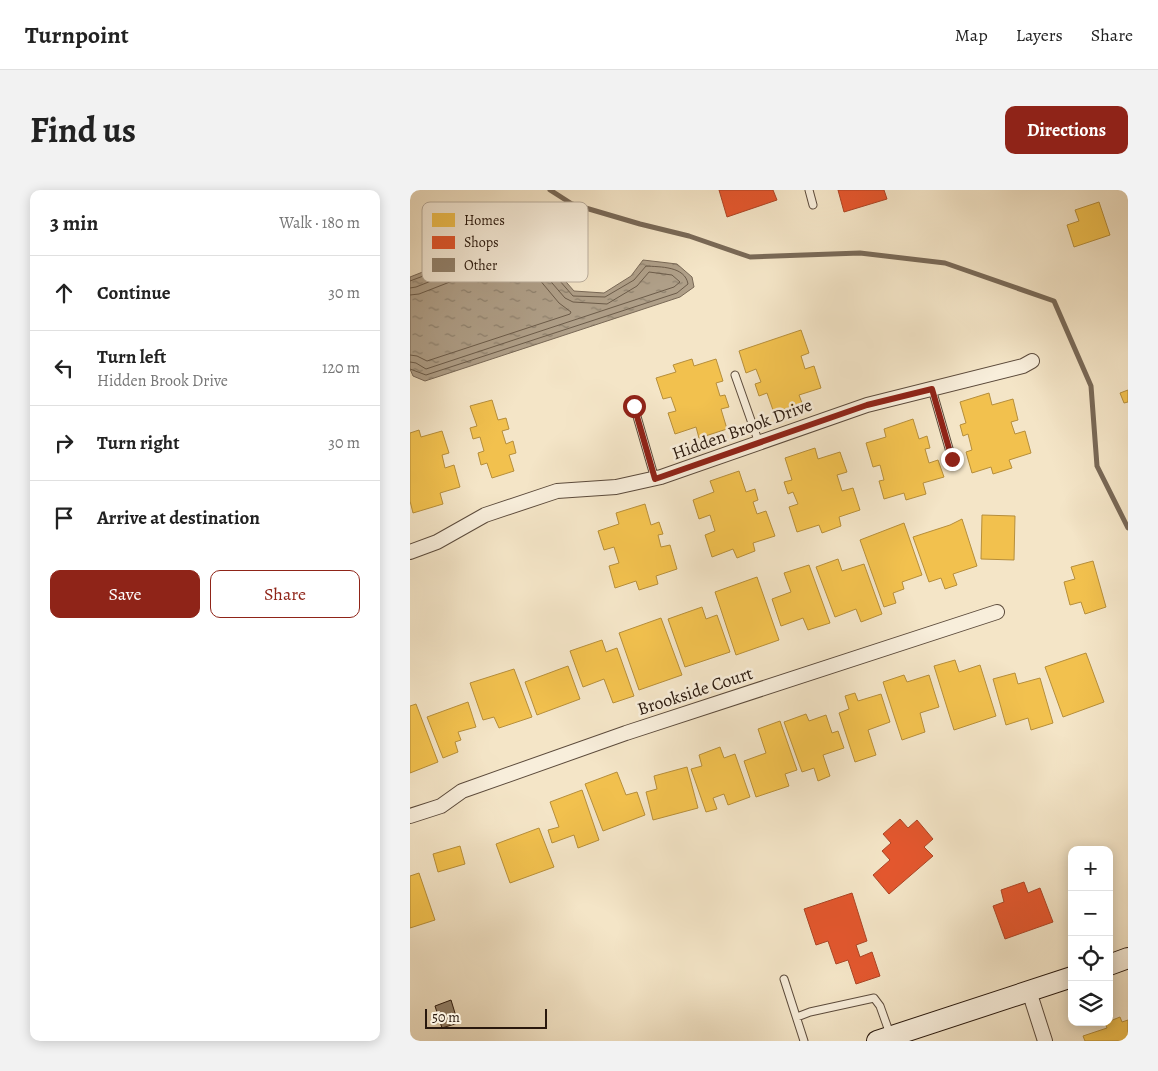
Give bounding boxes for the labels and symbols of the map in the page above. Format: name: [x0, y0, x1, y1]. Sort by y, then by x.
legend: [422, 202, 588, 282]
text: Homes: [464, 211, 505, 230]
text: Shops: [464, 233, 499, 252]
text: Other: [464, 256, 498, 275]
street label: Hidden Brook Drive: [669, 393, 815, 465]
route start: [623, 395, 646, 418]
route end: [941, 448, 964, 471]
street label: Brookside Court: [634, 661, 756, 721]
scale bar: [425, 1006, 548, 1029]

